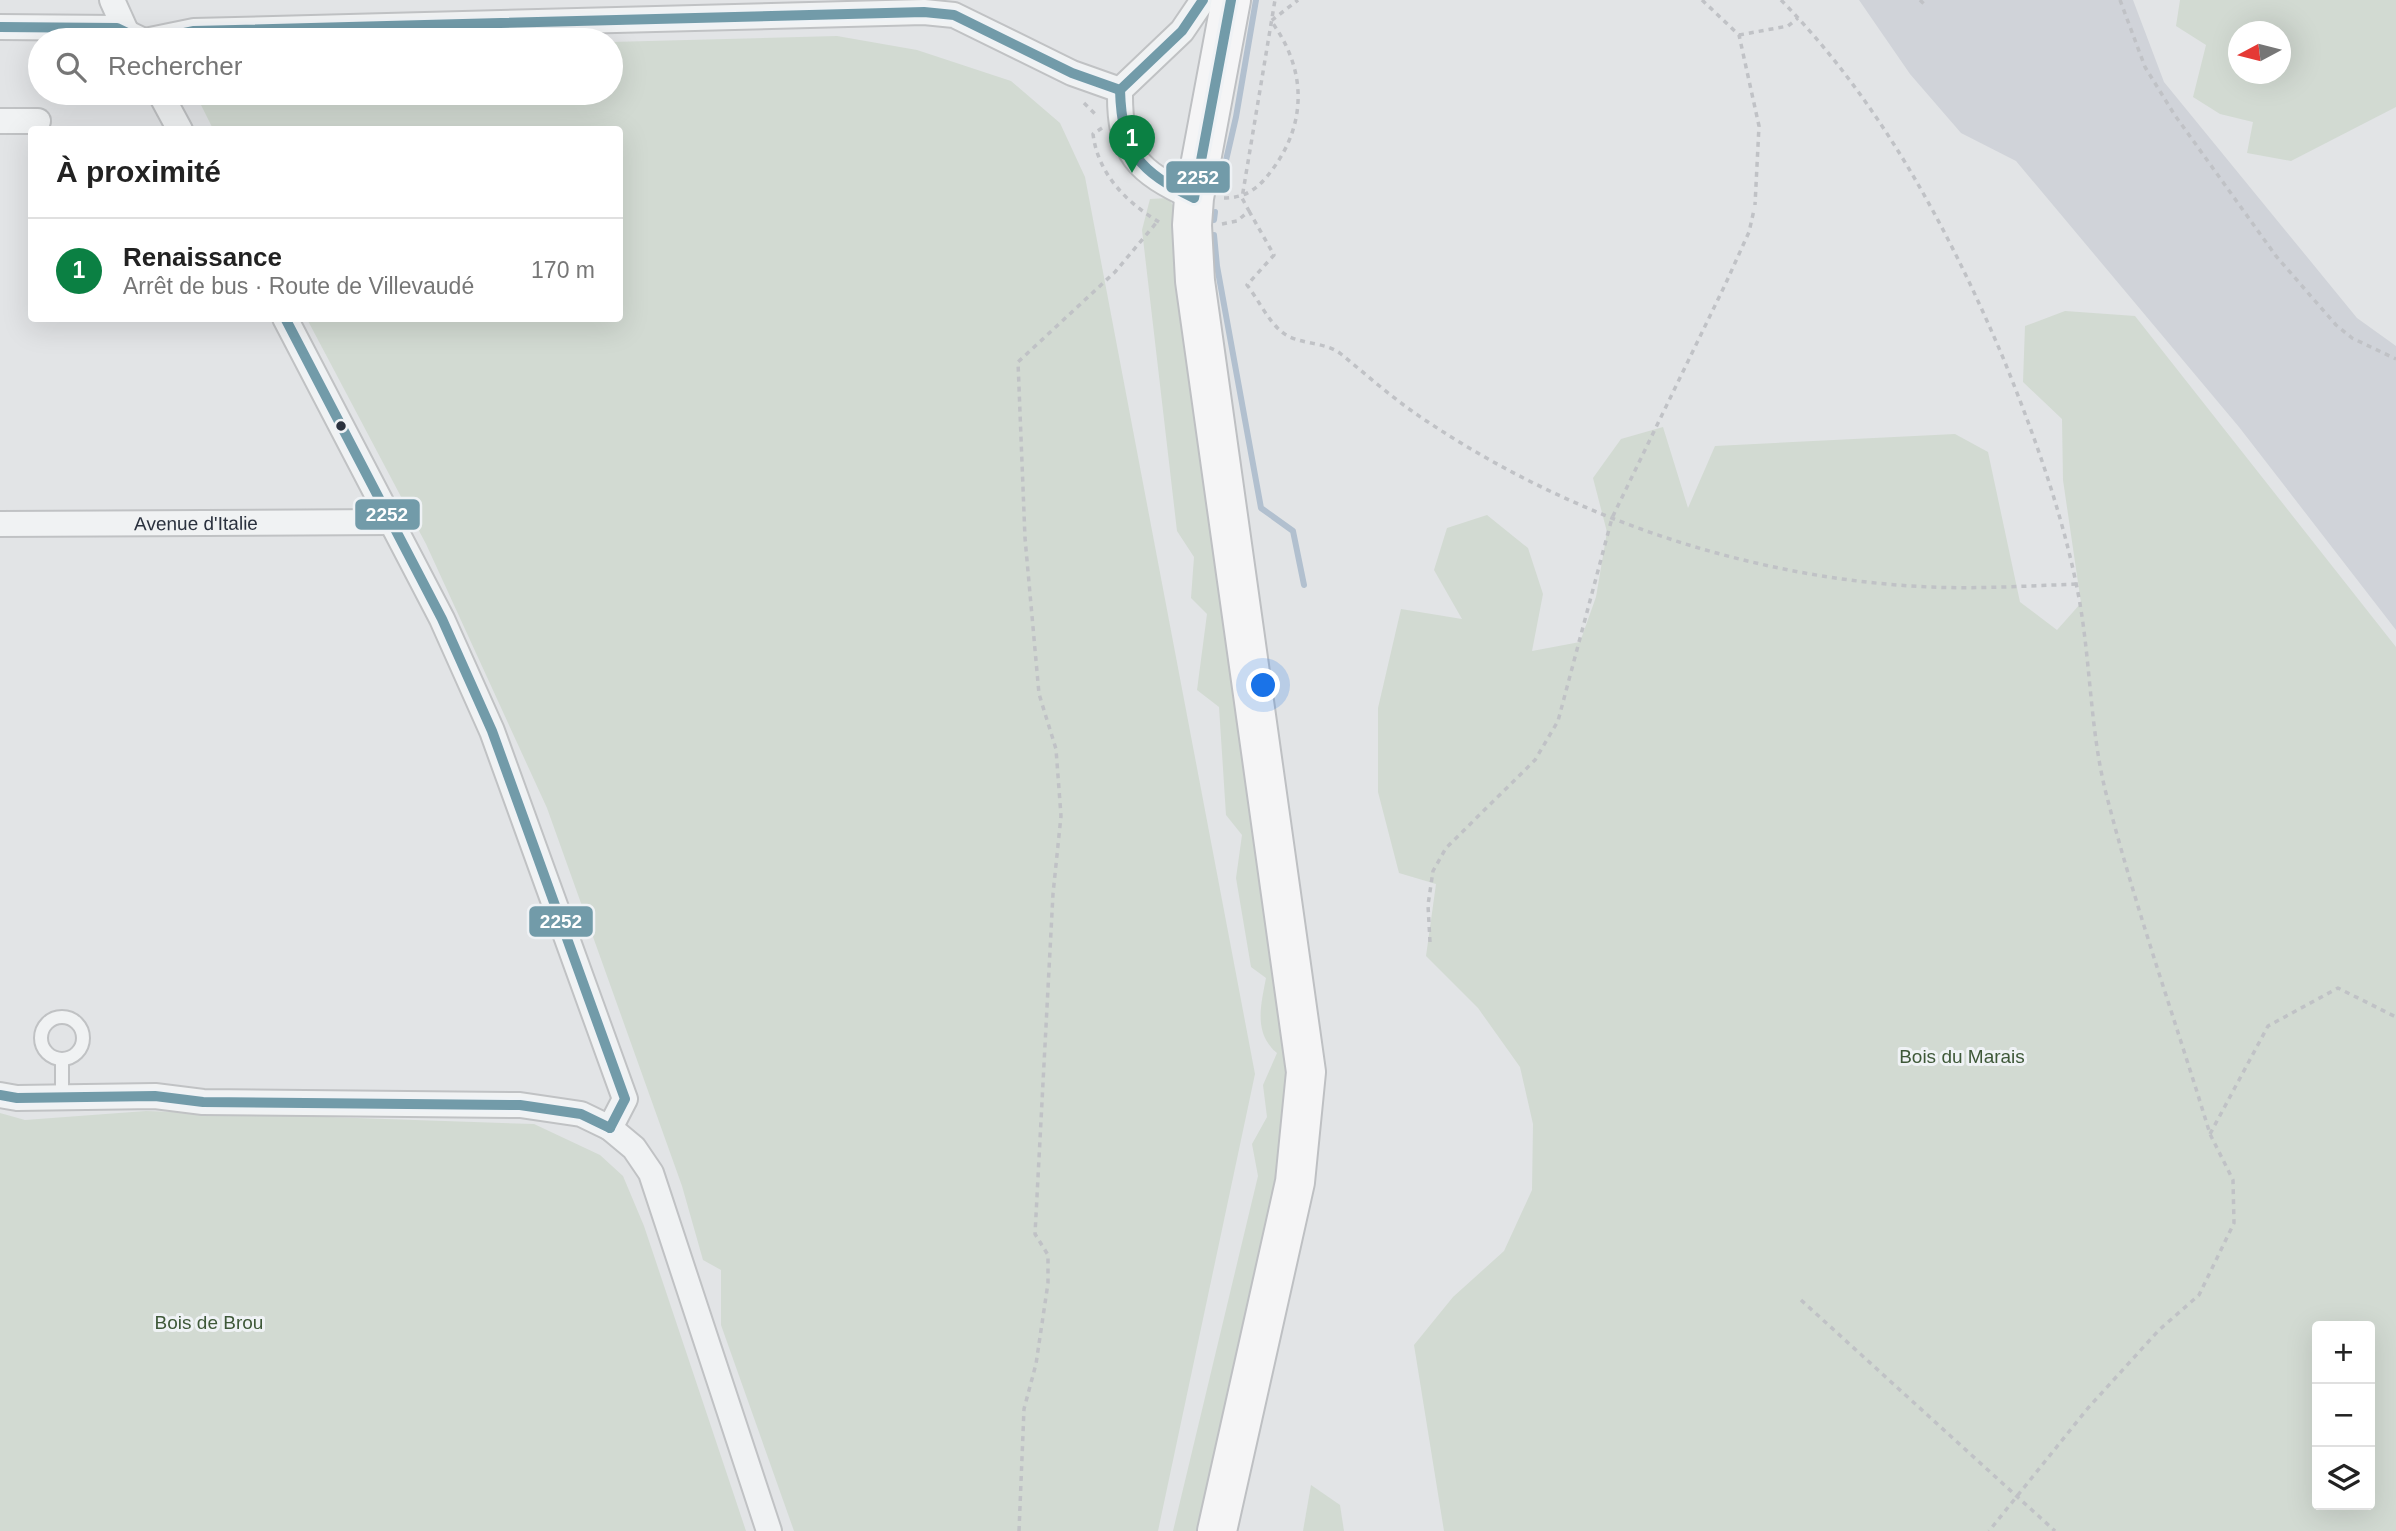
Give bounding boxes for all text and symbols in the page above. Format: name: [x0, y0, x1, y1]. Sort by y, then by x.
north arrow: [2228, 21, 2291, 84]
search box: [28, 28, 623, 105]
icon: search: [52, 48, 90, 86]
text: Rechercher: [108, 51, 242, 81]
pin: 1: [1109, 115, 1155, 173]
text: À proximité: [56, 155, 221, 188]
line badge: 2252: [1165, 160, 1231, 194]
text: 2252: [1177, 167, 1219, 188]
text: Renaissance: [123, 242, 282, 272]
text: 1: [73, 257, 85, 283]
text: 170 m: [531, 257, 595, 283]
text: Arrêt de bus · Route de Villevaudé: [123, 273, 474, 299]
unlabelled marker: [334, 419, 348, 433]
line badge: 2252: [354, 498, 421, 531]
text: 2252: [366, 504, 408, 525]
street label: Avenue d'Italie: [134, 512, 258, 534]
your location: [1246, 668, 1280, 702]
line badge: 2252: [528, 905, 594, 938]
text: 2252: [540, 911, 582, 932]
park label: Bois du Marais: [1899, 1046, 2025, 1067]
park label: Bois de Brou: [155, 1312, 263, 1333]
map controls: [2312, 1321, 2375, 1510]
button: +: [2312, 1321, 2375, 1384]
button: −: [2312, 1384, 2375, 1447]
button: layers: [2312, 1447, 2375, 1510]

